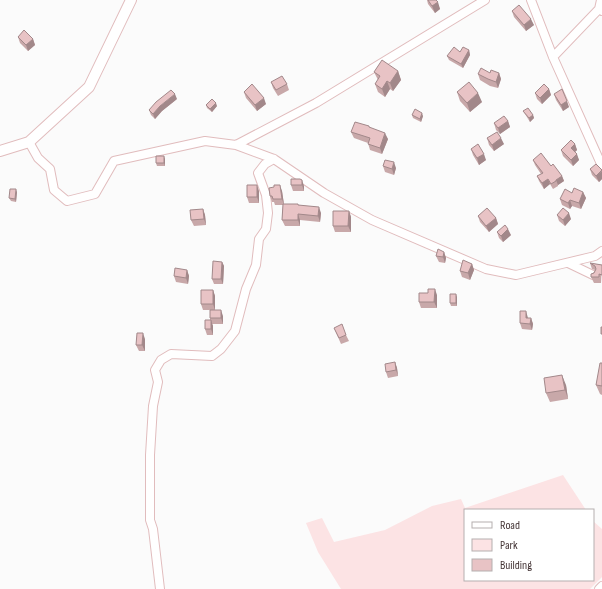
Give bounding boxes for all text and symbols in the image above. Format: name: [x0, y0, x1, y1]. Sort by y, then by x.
legend: [464, 509, 594, 581]
text: Road: [500, 518, 520, 533]
text: Park: [500, 538, 518, 553]
text: Building: [500, 558, 532, 573]

